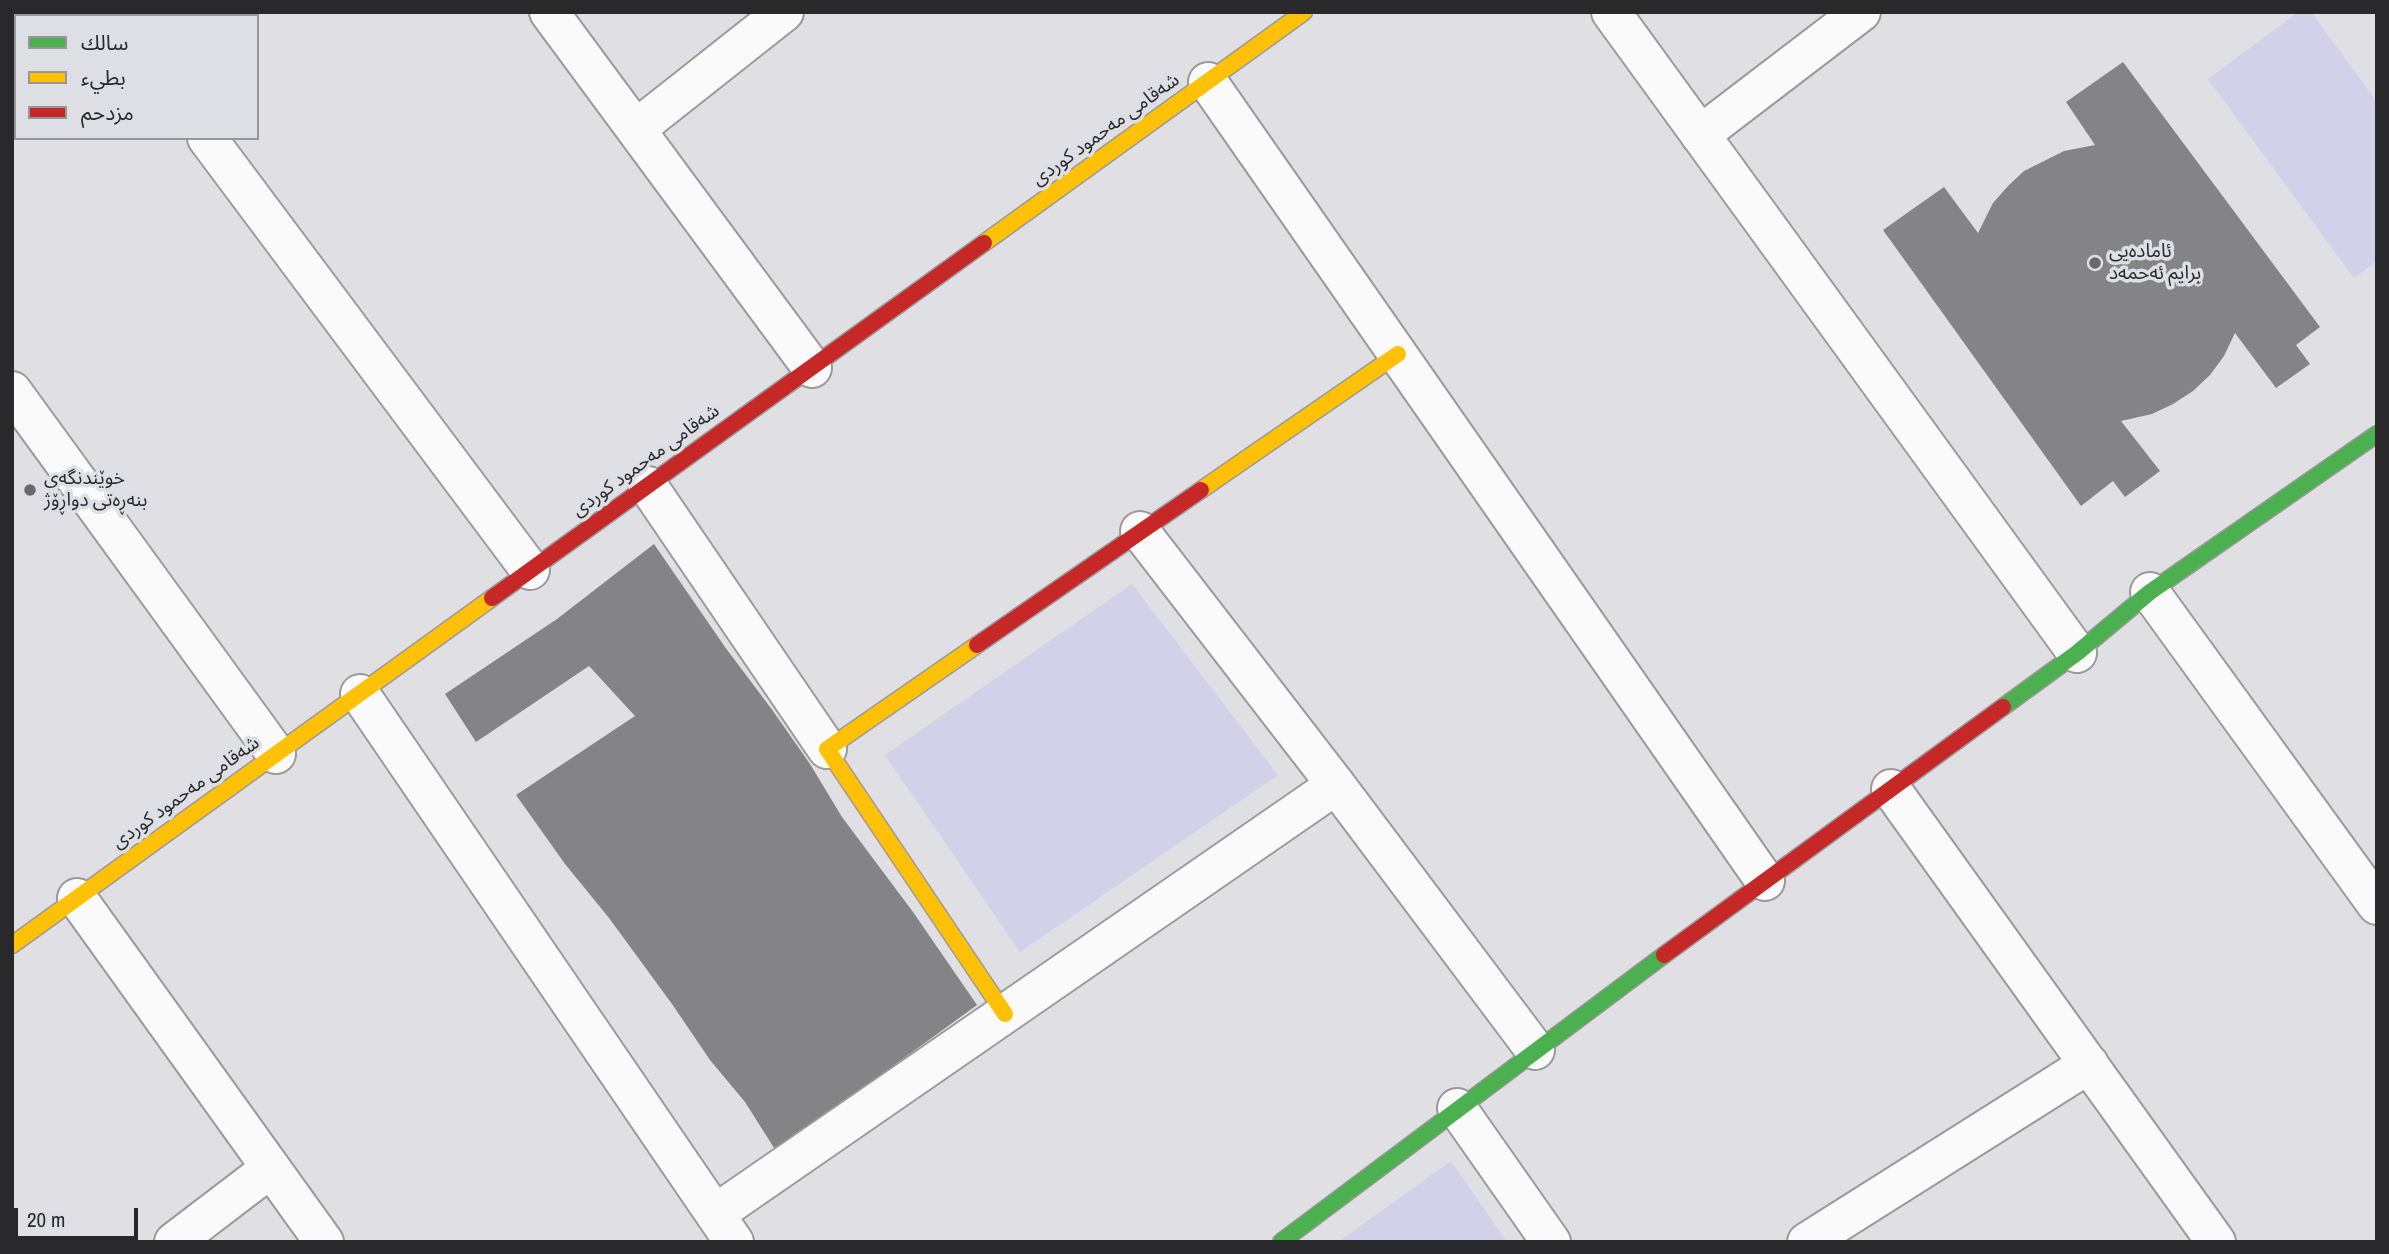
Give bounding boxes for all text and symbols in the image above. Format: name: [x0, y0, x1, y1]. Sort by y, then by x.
legend: [14, 14, 259, 140]
text: سالك: [81, 28, 128, 57]
text: بطيء: [81, 63, 126, 92]
street label: شەقامی مەحمود کوردی: [1028, 69, 1184, 191]
text: مزدحم: [81, 98, 134, 127]
place label: ئامادەیی برایم ئەحمەد: [2109, 241, 2201, 285]
marker: ئامادەیی برایم ئەحمەد: [2087, 255, 2103, 271]
street label: شەقامی مەحمود کوردی: [568, 400, 724, 522]
place label: خوێندنگەی بنەڕەتی دواڕۆژ: [44, 468, 147, 512]
marker: خوێندنگەی بنەڕەتی دواڕۆژ: [22, 482, 38, 498]
street label: شەقامی مەحمود کوردی: [108, 732, 264, 854]
scale bar: [18, 1194, 142, 1238]
text: 20 m: [27, 1205, 65, 1234]

